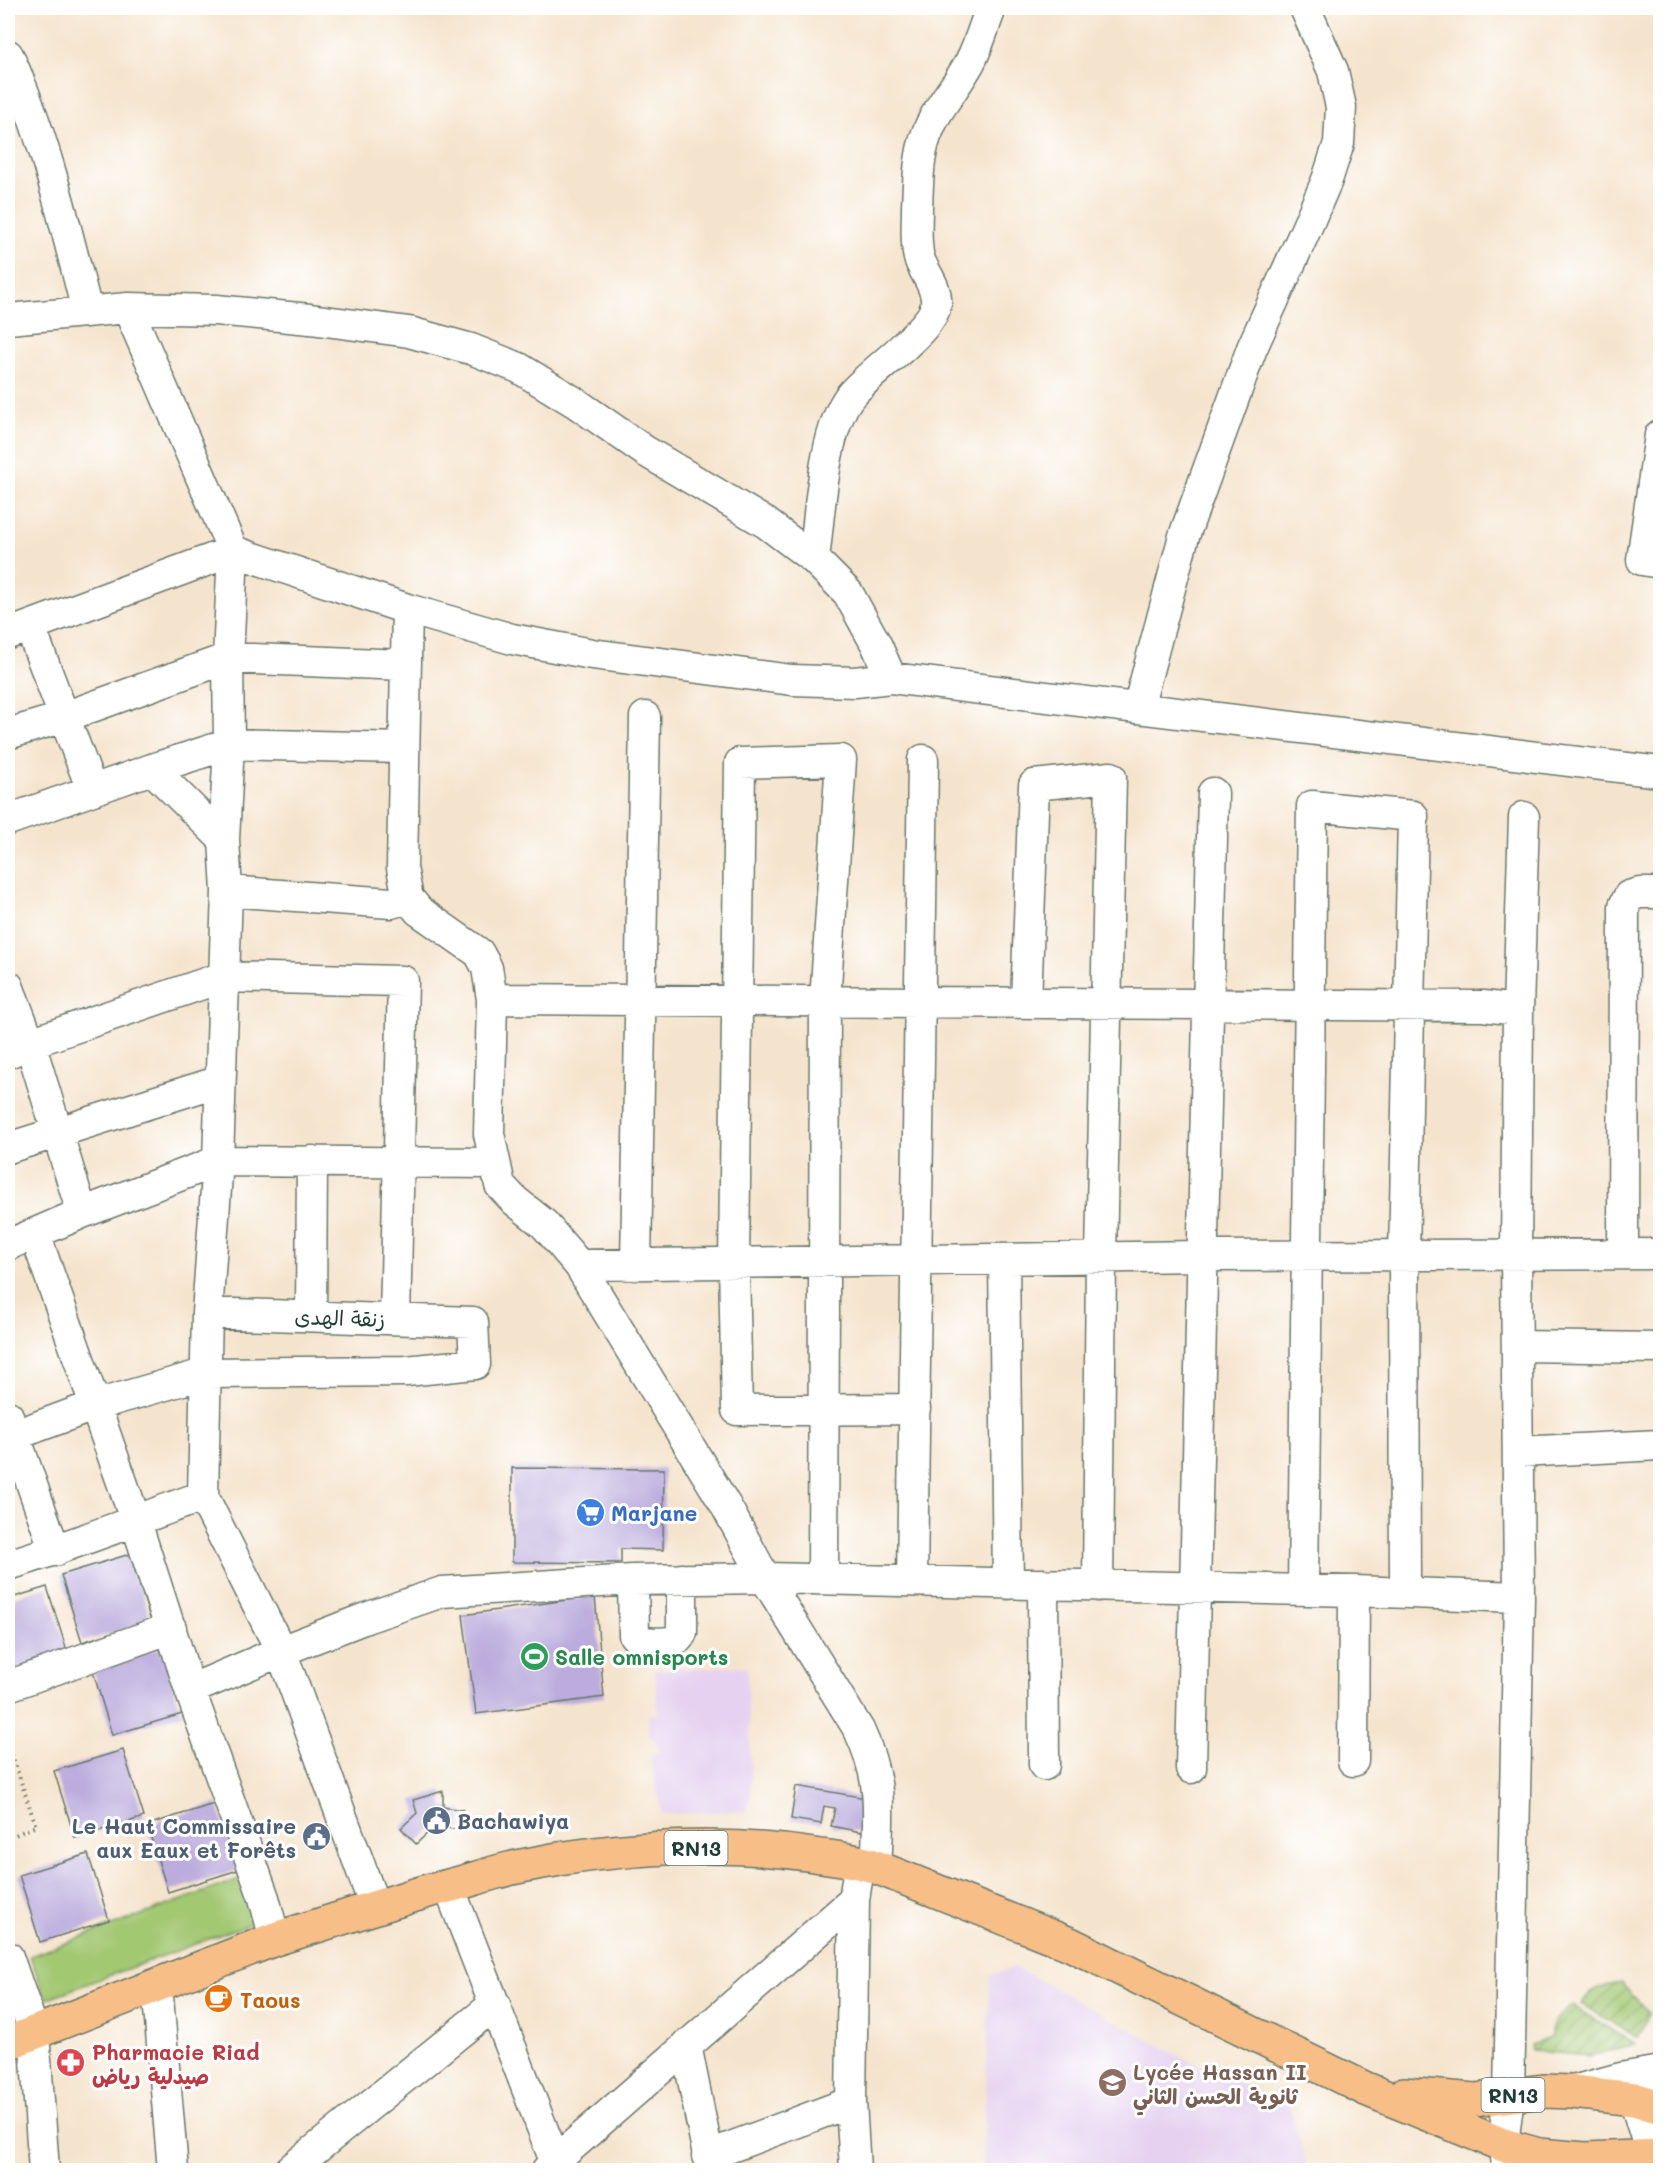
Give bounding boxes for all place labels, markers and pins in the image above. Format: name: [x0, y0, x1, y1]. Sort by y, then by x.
supermarket icon: Marjane: [574, 1496, 606, 1528]
place label: Marjane: [611, 1499, 697, 1526]
sports icon: Salle omnisports: [518, 1640, 550, 1672]
place label: Salle omnisports: [555, 1643, 728, 1670]
public building icon: Bachawiya: [420, 1804, 452, 1836]
place label: Bachawiya: [457, 1807, 569, 1835]
place label: Le Haut Commissaire aux Eaux et Forêts: [72, 1812, 296, 1863]
public building icon: Le Haut Commissaire aux Eaux et Forêts: [301, 1821, 333, 1853]
cafe icon: Taous: [203, 1983, 235, 2015]
place label: Taous: [240, 1986, 301, 2013]
place label: Pharmacie Riad صيدلية رياض: [92, 2038, 260, 2090]
pharmacy icon: Pharmacie Riad صيدلية رياض: [55, 2047, 87, 2079]
place label: Lycée Hassan II ثانوية الحسن الثاني: [1133, 2058, 1307, 2116]
school or university icon: Lycée Hassan II ثانوية الحسن الثاني: [1096, 2067, 1128, 2099]

